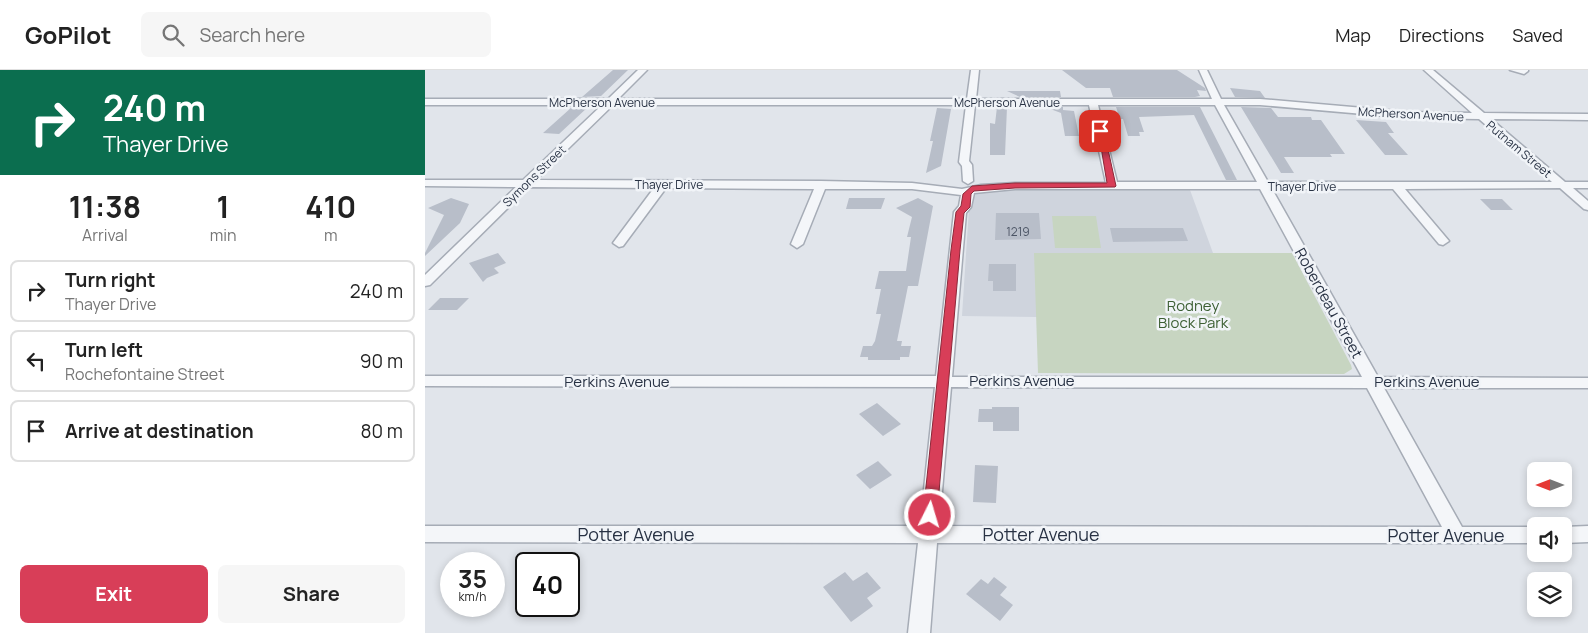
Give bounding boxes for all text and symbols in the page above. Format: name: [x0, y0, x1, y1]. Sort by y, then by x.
search box: [141, 12, 491, 57]
text: GoPilot: [25, 18, 111, 51]
icon: search: [159, 21, 187, 49]
text: Search here: [199, 22, 305, 48]
text: Map: [1335, 23, 1371, 47]
text: Directions: [1399, 23, 1484, 47]
text: Saved: [1512, 23, 1563, 47]
text: 240 m: [103, 84, 206, 132]
icon: right: [20, 90, 85, 155]
street label: McPherson Avenue: [549, 94, 655, 111]
street label: McPherson Avenue: [954, 94, 1060, 111]
street label: McPherson Avenue: [1358, 103, 1464, 125]
pin: [1079, 110, 1121, 152]
icon: arrive: [1086, 117, 1114, 145]
street label: Putnam Street: [1483, 117, 1556, 182]
text: Thayer Drive: [103, 129, 229, 159]
street label: Symons Street: [499, 141, 570, 211]
street label: Thayer Drive: [635, 176, 703, 193]
street label: Thayer Drive: [1268, 178, 1336, 195]
text: 11:38: [69, 186, 141, 227]
text: 1: [217, 186, 230, 227]
text: 410: [305, 186, 356, 227]
house number: 1219: [1006, 223, 1030, 240]
text: Arrival: [82, 224, 128, 246]
text: min: [210, 224, 237, 246]
text: m: [324, 224, 338, 246]
street label: Roberdeau Street: [1290, 244, 1368, 362]
text: Turn right: [65, 267, 155, 293]
icon: right: [22, 277, 50, 305]
text: 240 m: [350, 278, 403, 304]
text: Thayer Drive: [65, 293, 156, 315]
park label: Rodney Block Park: [1158, 295, 1229, 333]
text: Turn left: [65, 337, 143, 363]
icon: left: [22, 347, 50, 375]
text: 90 m: [360, 348, 403, 374]
text: Rochefontaine Street: [65, 363, 225, 385]
street label: Perkins Avenue: [969, 370, 1075, 391]
street label: Perkins Avenue: [564, 371, 670, 392]
street label: Perkins Avenue: [1374, 371, 1480, 392]
icon: arrive: [22, 417, 50, 445]
text: Arrive at destination: [65, 418, 254, 444]
text: 80 m: [360, 418, 403, 444]
north arrow: [1527, 462, 1573, 508]
map controls: [1527, 462, 1572, 617]
position arrow: [903, 488, 955, 540]
button: sound: [1527, 517, 1572, 562]
street label: Potter Avenue: [577, 522, 695, 546]
street label: Potter Avenue: [982, 522, 1100, 546]
street label: Potter Avenue: [1387, 523, 1505, 547]
speed limit sign: 40: [515, 552, 580, 617]
text: 35: [458, 561, 487, 596]
button: Exit: [20, 565, 208, 623]
button: Share: [218, 565, 405, 623]
button: layers: [1527, 572, 1572, 617]
text: km/h: [459, 588, 486, 605]

